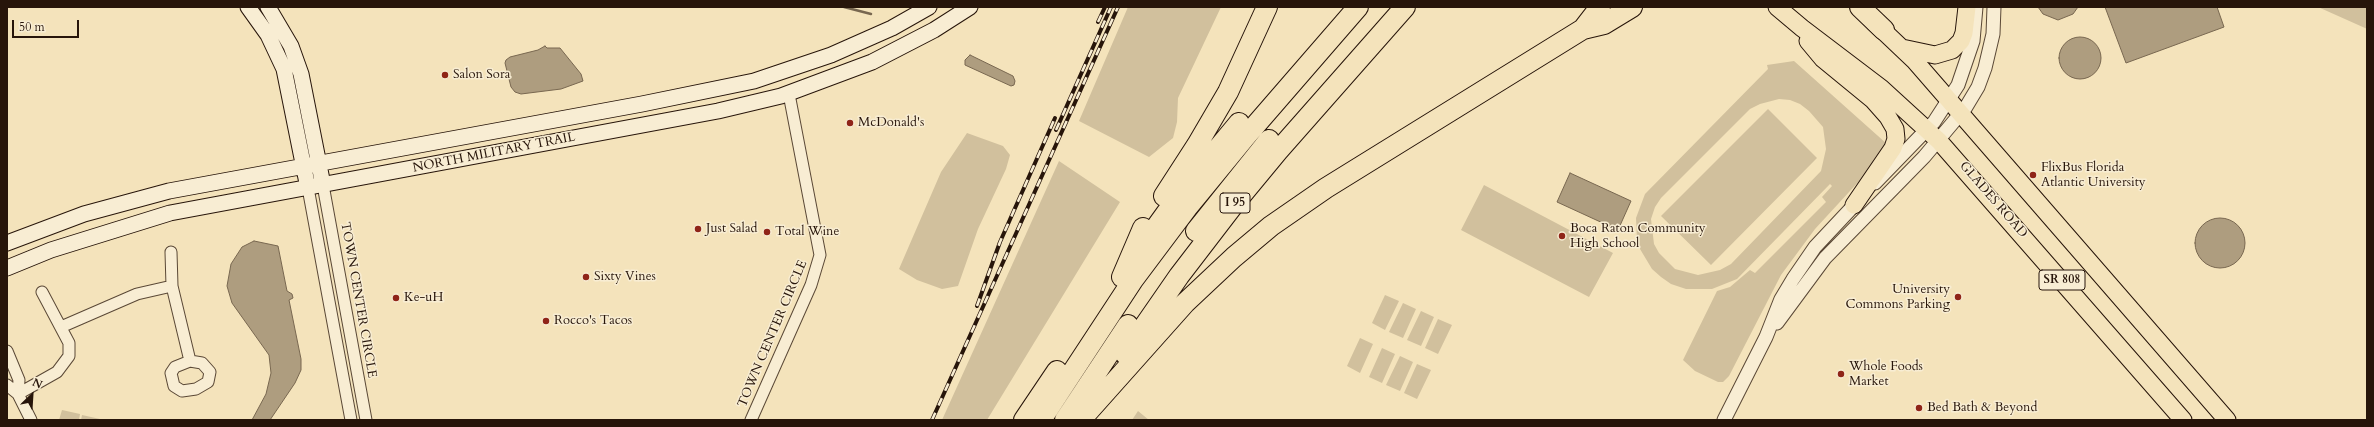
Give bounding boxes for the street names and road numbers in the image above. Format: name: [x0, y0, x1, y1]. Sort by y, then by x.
street label: NORTH MILITARY TRAIL: [411, 130, 577, 176]
street label: GLADES ROAD: [1956, 159, 2030, 241]
road number: I 95: [1220, 193, 1250, 213]
street label: TOWN CENTER CIRCLE: [337, 221, 379, 379]
street label: TOWN CENTER CIRCLE: [735, 258, 811, 410]
road number: SR 808: [2039, 270, 2085, 290]

